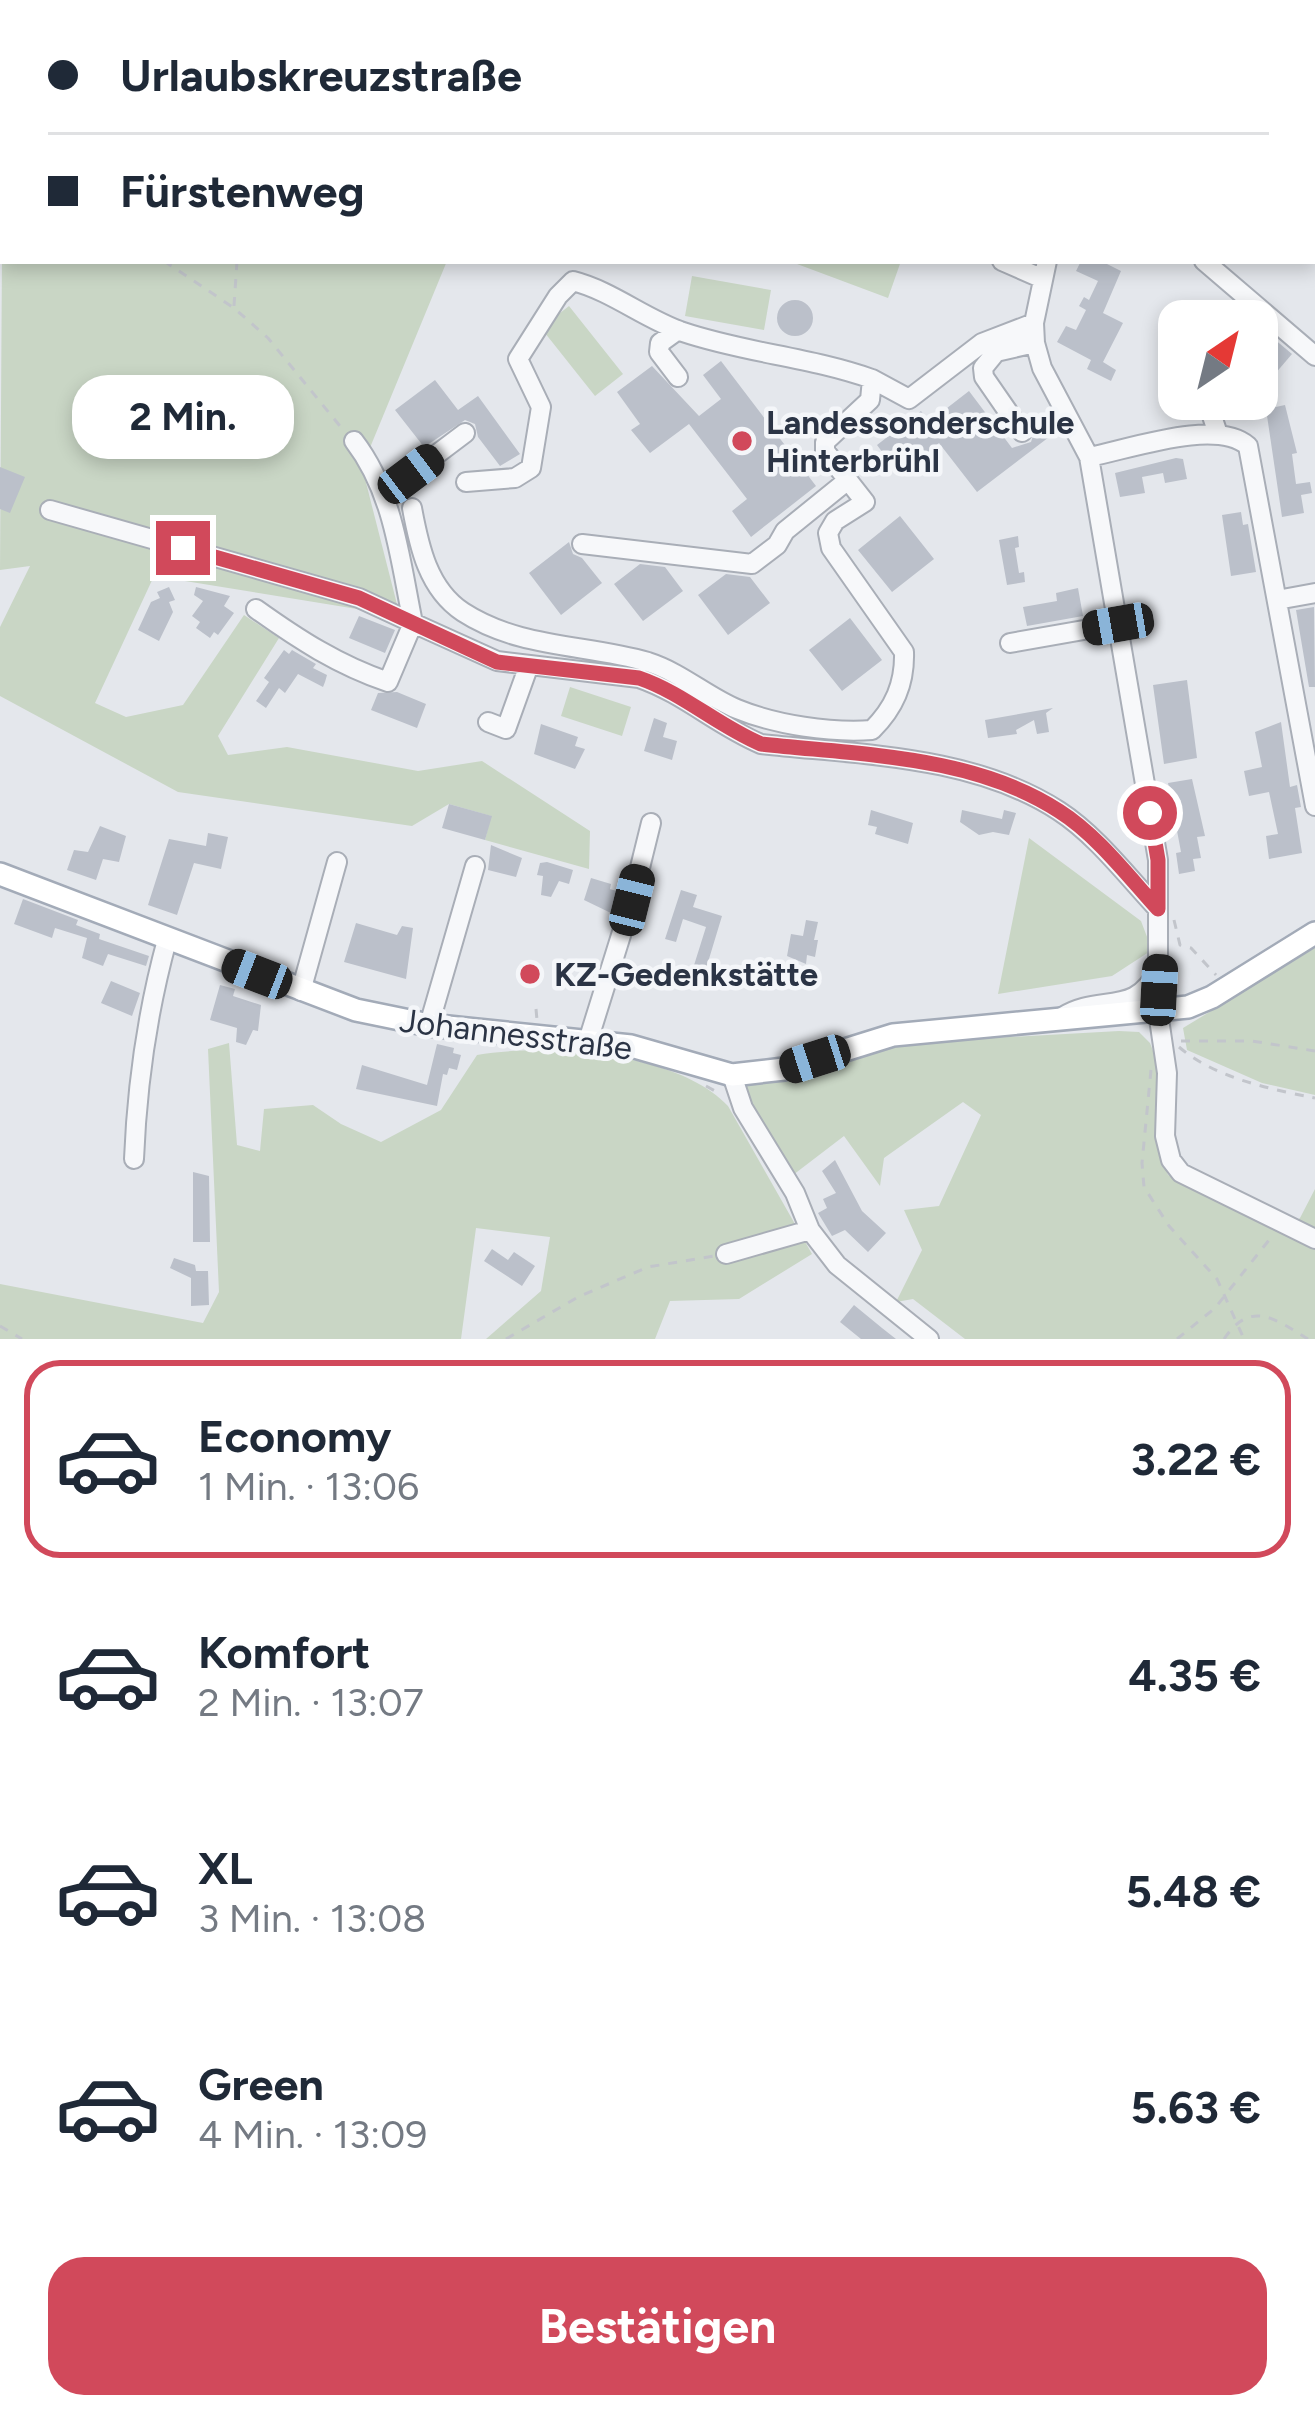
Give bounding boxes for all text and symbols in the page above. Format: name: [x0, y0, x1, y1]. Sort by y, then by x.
text: Urlaubskreuzstraße: [120, 48, 522, 102]
text: Fürstenweg: [120, 164, 364, 218]
north arrow: [1158, 300, 1278, 420]
map controls: [1158, 300, 1278, 420]
callout: 2 Min.: [72, 374, 294, 458]
text: 2 Min.: [129, 393, 237, 440]
place label: Landessonderschule Hinterbrühl: [766, 403, 1074, 480]
marker: Landessonderschule Hinterbrühl: [729, 428, 755, 454]
car: [371, 438, 451, 510]
route end: [156, 521, 210, 575]
car: [1079, 600, 1157, 648]
route start: [1123, 786, 1177, 840]
car: [606, 861, 658, 939]
car: [217, 944, 297, 1004]
car: [1139, 953, 1179, 1027]
place label: KZ-Gedenkstätte: [554, 955, 818, 994]
marker: KZ-Gedenkstätte: [517, 961, 543, 987]
street label: Johannesstraße: [397, 1000, 635, 1068]
car: [775, 1031, 855, 1087]
icon: car: [54, 1405, 162, 1513]
text: Economy: [198, 1409, 391, 1463]
text: 3.22 €: [1131, 1432, 1261, 1486]
text: 1 Min. · 13:06: [198, 1463, 419, 1510]
icon: car: [54, 1621, 162, 1729]
text: Komfort: [198, 1625, 370, 1679]
text: 4.35 €: [1128, 1648, 1261, 1702]
text: 2 Min. · 13:07: [198, 1679, 424, 1726]
icon: car: [54, 1837, 162, 1945]
text: XL: [198, 1841, 253, 1895]
text: 5.48 €: [1126, 1864, 1261, 1918]
text: 3 Min. · 13:08: [198, 1895, 426, 1942]
icon: car: [54, 2053, 162, 2161]
text: Green: [198, 2057, 324, 2111]
text: 5.63 €: [1131, 2080, 1261, 2134]
text: 4 Min. · 13:09: [198, 2111, 427, 2158]
button: Bestätigen: [48, 2257, 1267, 2395]

